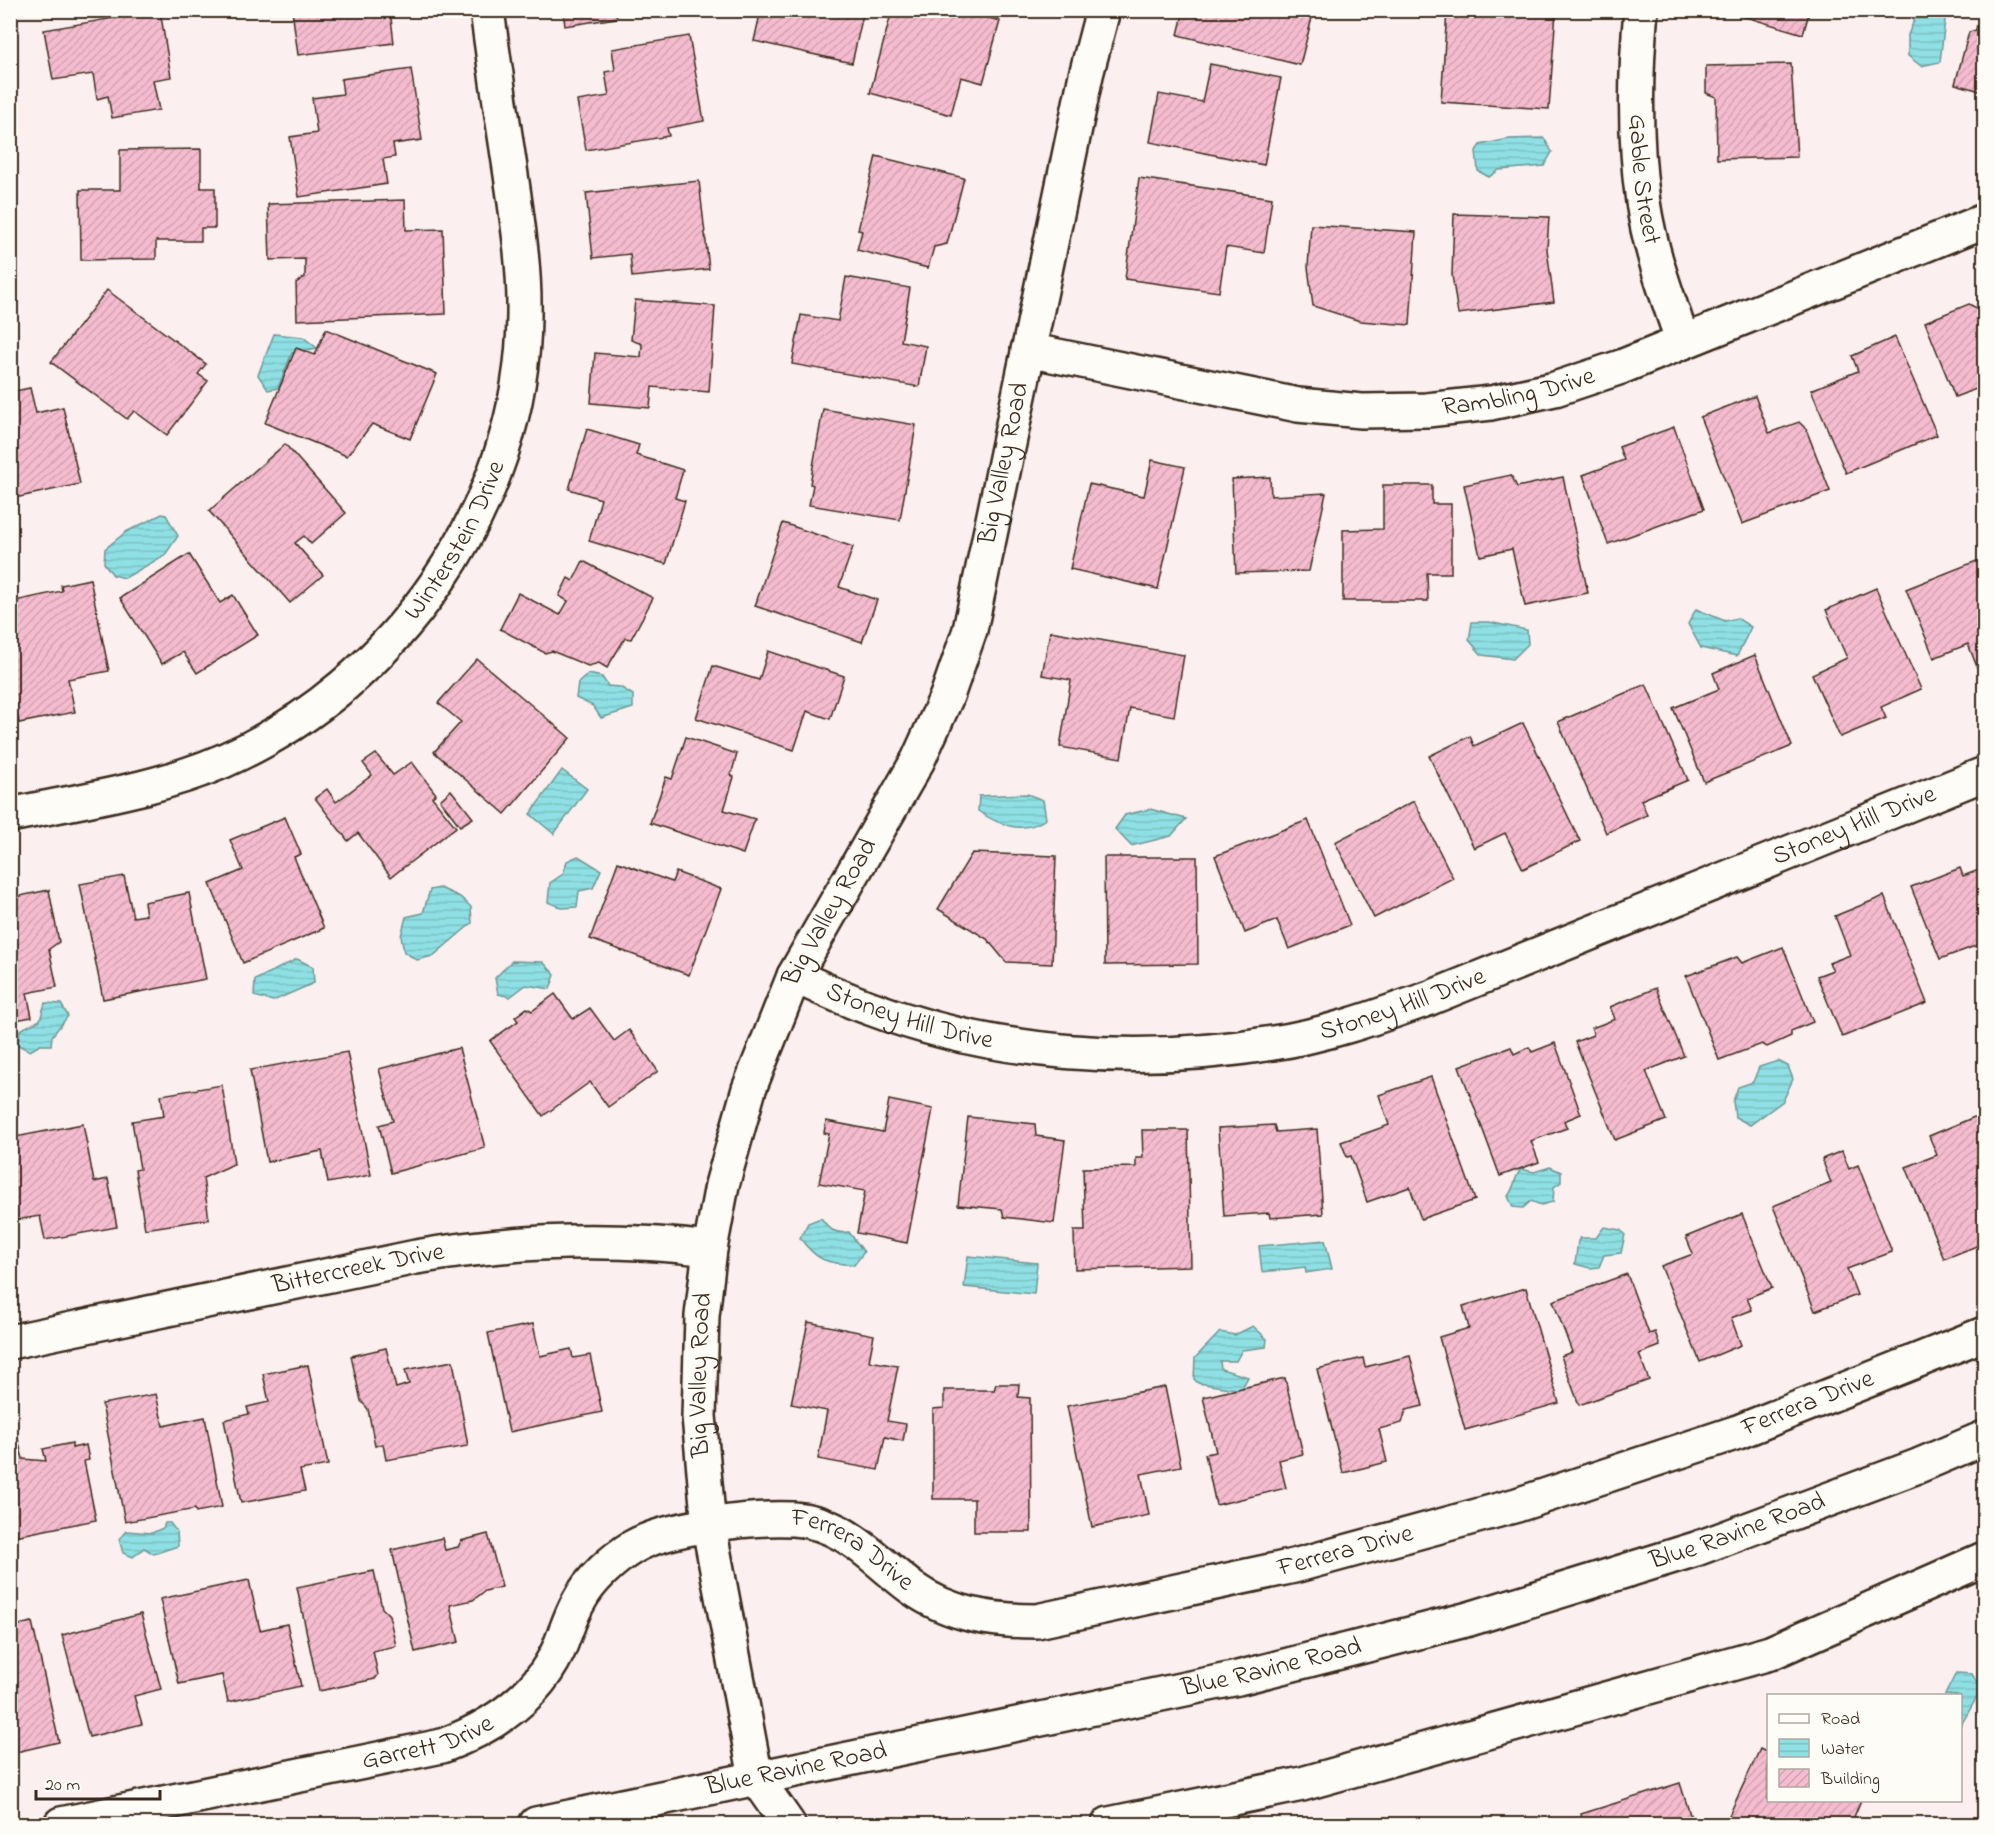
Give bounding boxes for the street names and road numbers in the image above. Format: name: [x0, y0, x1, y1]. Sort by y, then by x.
street label: Gable Street: [1617, 114, 1670, 249]
street label: Rambling Drive: [1440, 358, 1600, 427]
street label: Big Valley Road: [969, 379, 1040, 549]
street label: Winterstein Drive: [396, 455, 516, 629]
street label: Stoney Hill Drive: [1767, 776, 1942, 877]
street label: Big Valley Road: [773, 831, 888, 992]
street label: Stoney Hill Drive: [1316, 958, 1492, 1052]
street label: Stoney Hill Drive: [819, 973, 997, 1061]
street label: Bittercreek Drive: [268, 1234, 447, 1306]
street label: Big Valley Road: [680, 1290, 724, 1460]
street label: Ferrera Drive: [1736, 1361, 1880, 1448]
street label: Blue Ravine Road: [1645, 1483, 1831, 1581]
street label: Ferrera Drive: [788, 1500, 922, 1602]
street label: Ferrera Drive: [1273, 1515, 1418, 1588]
street label: Blue Ravine Road: [1177, 1628, 1366, 1708]
street label: Garrett Drive: [359, 1706, 502, 1781]
street label: Blue Ravine Road: [701, 1732, 891, 1807]

